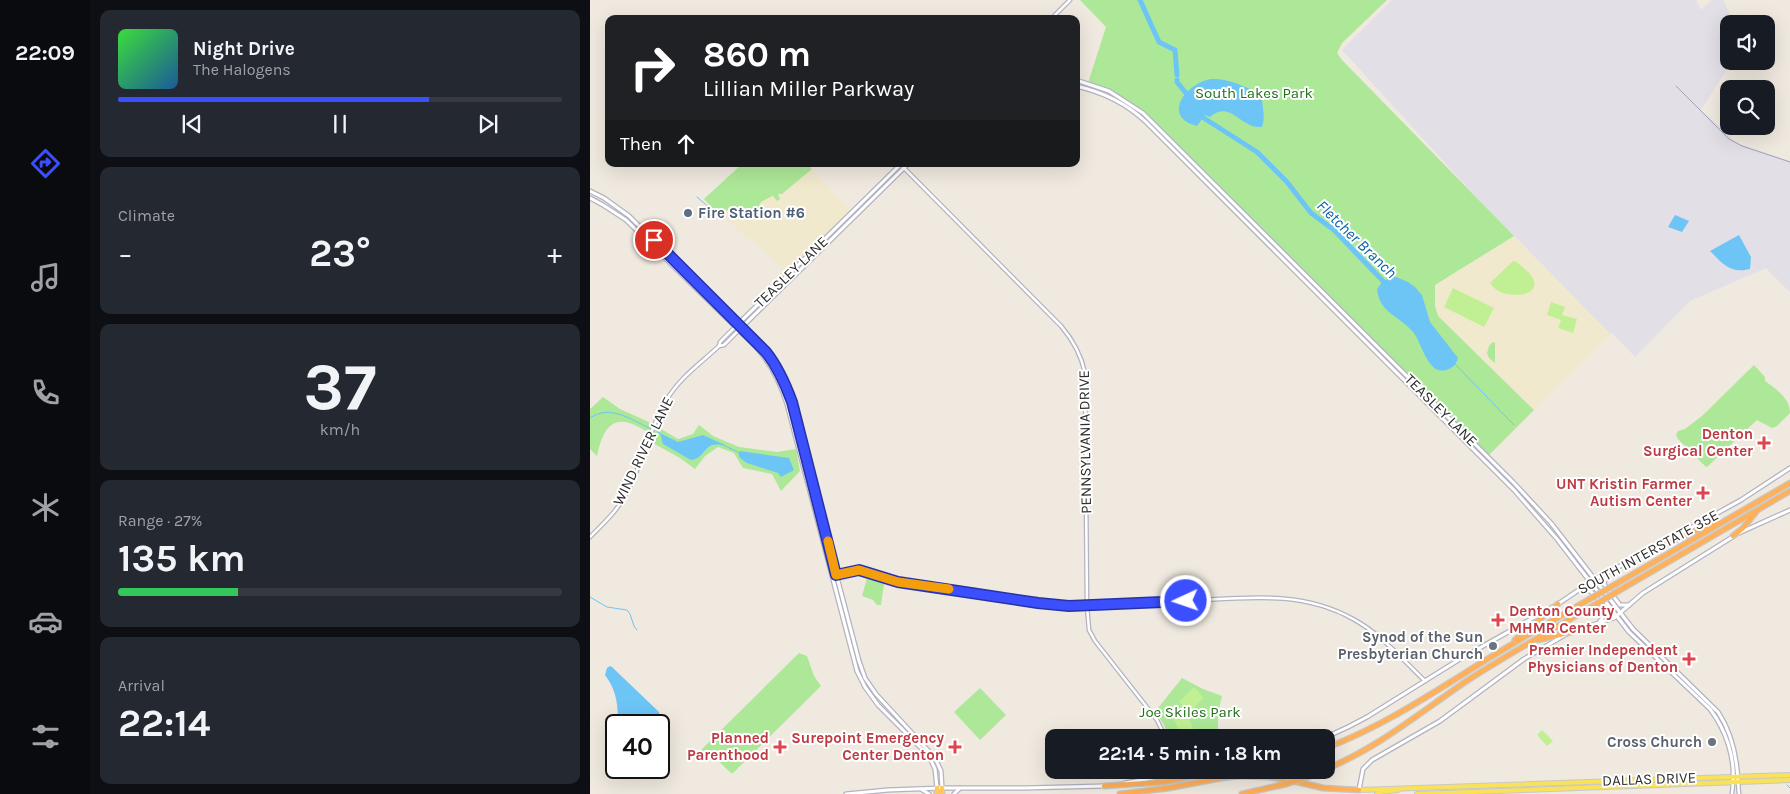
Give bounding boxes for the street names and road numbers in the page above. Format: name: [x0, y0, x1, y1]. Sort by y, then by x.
street label: TEASLEY LANE: [751, 232, 831, 312]
street label: PENNSYLVANIA DRIVE: [1075, 370, 1095, 514]
street label: TEASLEY LANE: [1401, 370, 1481, 450]
street label: WIND RIVER LANE: [609, 394, 677, 508]
street label: SOUTH INTERSTATE 35E: [1574, 506, 1722, 598]
street label: DALLAS DRIVE: [1602, 768, 1696, 790]

